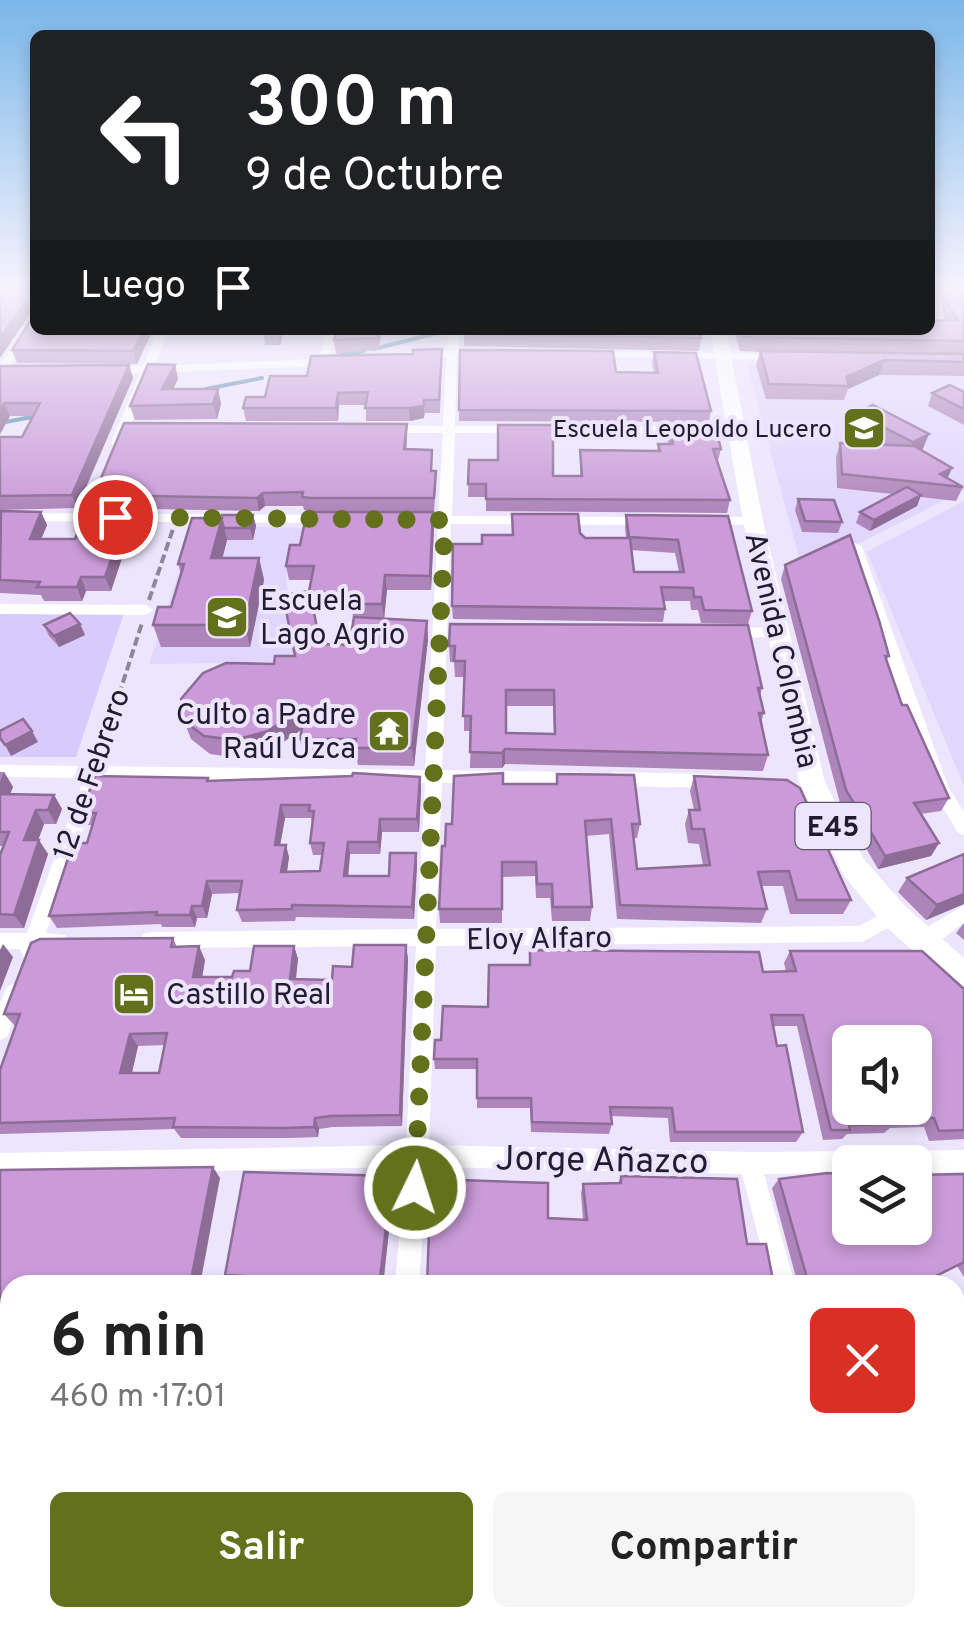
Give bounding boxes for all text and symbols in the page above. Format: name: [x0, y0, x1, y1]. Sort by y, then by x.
text: 300 m: [245, 62, 457, 151]
icon: left: [80, 70, 210, 200]
text: 9 de Octubre: [245, 149, 504, 206]
icon: arrive: [206, 260, 261, 315]
text: Luego: [80, 263, 186, 312]
school or university icon: Escuela Leopoldo Lucero: [841, 405, 887, 451]
place label: Escuela Leopoldo Lucero: [553, 415, 832, 447]
pin: [73, 475, 158, 560]
icon: arrive: [88, 490, 143, 545]
street label: Avenida Colombia: [734, 529, 825, 772]
place label: Escuela Lago Agrio: [260, 584, 405, 655]
school or university icon: Escuela Lago Agrio: [204, 594, 250, 640]
street label: 12 de Febrero: [47, 684, 140, 865]
place label: Culto a Padre Raúl Uzca: [176, 698, 356, 769]
temple icon: Culto a Padre Raúl Uzca: [366, 708, 412, 754]
road number: E45: [796, 803, 870, 849]
street label: Eloy Alfaro: [466, 921, 612, 960]
hotel icon: Castillo Real: [111, 971, 157, 1017]
place label: Castillo Real: [166, 978, 332, 1015]
map controls: [832, 1025, 932, 1245]
button: sound: [832, 1025, 932, 1125]
position arrow: [363, 1136, 467, 1240]
street label: Jorge Añazco: [495, 1138, 709, 1186]
button: layers: [832, 1145, 932, 1245]
text: 6 min: [50, 1302, 207, 1378]
button: close: [810, 1308, 915, 1413]
text: 460 m · 17:01: [50, 1378, 226, 1418]
button: Salir: [50, 1492, 473, 1607]
button: Compartir: [493, 1492, 915, 1607]

